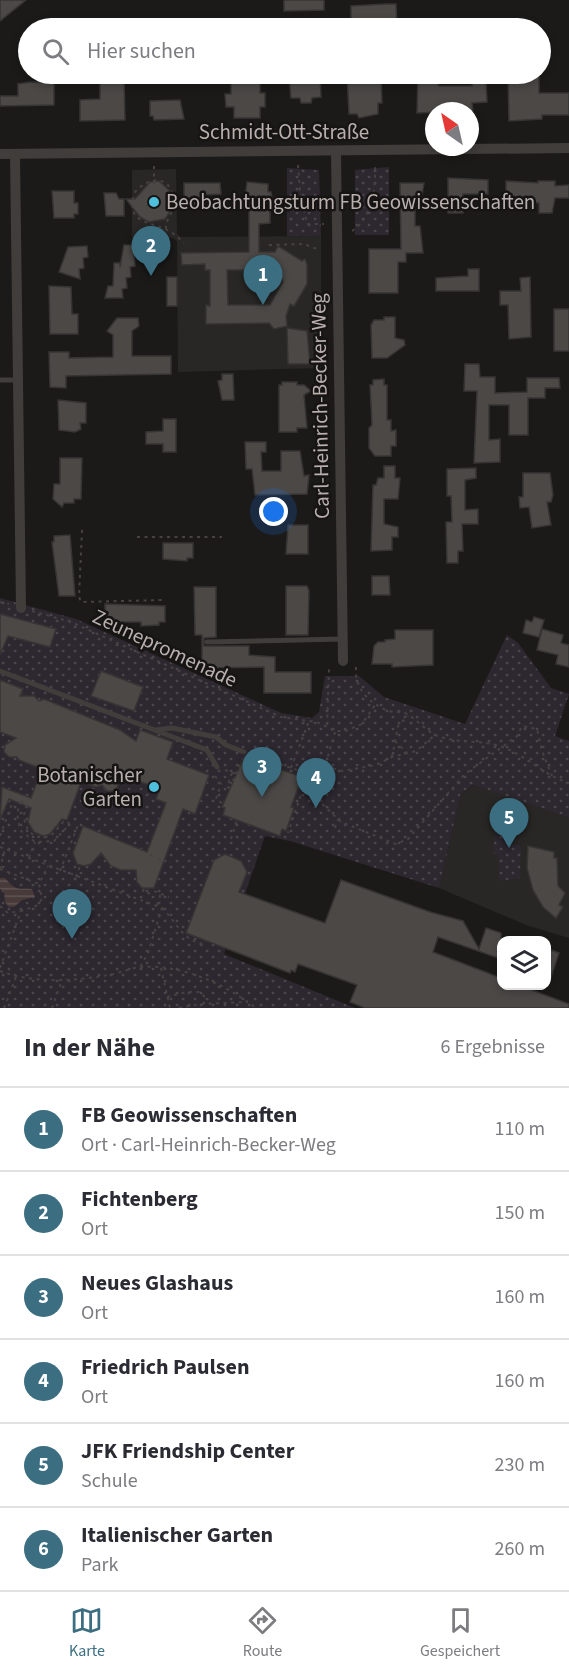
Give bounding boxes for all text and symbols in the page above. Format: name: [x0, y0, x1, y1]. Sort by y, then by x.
search box: [18, 18, 551, 84]
icon: search: [39, 35, 72, 68]
text: Hier suchen: [87, 35, 196, 67]
north arrow: [425, 102, 479, 156]
street label: Schmidt-Ott-Straße: [199, 117, 369, 147]
place label: Beobachtungsturm FB Geowissenschaften: [166, 187, 535, 217]
marker: Beobachtungsturm FB Geowissenschaften: [147, 195, 161, 209]
pin: 2: [132, 226, 170, 276]
pin: 1: [244, 256, 282, 305]
street label: Carl-Heinrich-Becker-Weg: [303, 293, 337, 519]
your location: [259, 497, 288, 526]
street label: Zeunepromenade: [88, 601, 242, 695]
pin: 3: [242, 748, 282, 797]
pin: 4: [296, 758, 336, 808]
place label: Botanischer Garten: [37, 760, 143, 814]
marker: Botanischer Garten: [147, 780, 161, 794]
pin: 5: [490, 798, 528, 848]
pin: 6: [52, 890, 92, 939]
map controls: [497, 936, 551, 990]
button: layers: [497, 936, 551, 990]
text: In der Nähe: [24, 1029, 155, 1066]
text: 6 Ergebnisse: [440, 1033, 545, 1061]
text: FB Geowissenschaften: [81, 1099, 297, 1131]
text: 1: [38, 1115, 49, 1143]
text: 110 m: [495, 1115, 545, 1143]
text: Ort · Carl-Heinrich-Becker-Weg: [81, 1131, 336, 1159]
text: Fichtenberg: [81, 1183, 198, 1215]
text: 2: [38, 1199, 49, 1227]
text: 150 m: [495, 1199, 545, 1227]
text: Ort: [81, 1215, 108, 1243]
text: Neues Glashaus: [81, 1267, 233, 1299]
text: 3: [38, 1283, 49, 1311]
text: 160 m: [495, 1283, 545, 1311]
text: Ort: [81, 1299, 108, 1327]
text: Friedrich Paulsen: [81, 1351, 250, 1383]
text: 4: [38, 1367, 49, 1395]
text: 160 m: [495, 1367, 545, 1395]
text: Ort: [81, 1383, 108, 1411]
text: JFK Friendship Center: [81, 1435, 294, 1467]
text: 5: [38, 1451, 49, 1479]
text: 230 m: [495, 1451, 545, 1479]
text: Schule: [81, 1467, 138, 1495]
text: Italienischer Garten: [81, 1519, 273, 1551]
text: 6: [38, 1535, 49, 1563]
text: 260 m: [495, 1535, 545, 1563]
text: Park: [81, 1551, 118, 1579]
tab: Karte: [69, 1604, 105, 1662]
tab: Route: [243, 1604, 282, 1662]
tab: Gespeichert: [420, 1604, 500, 1662]

